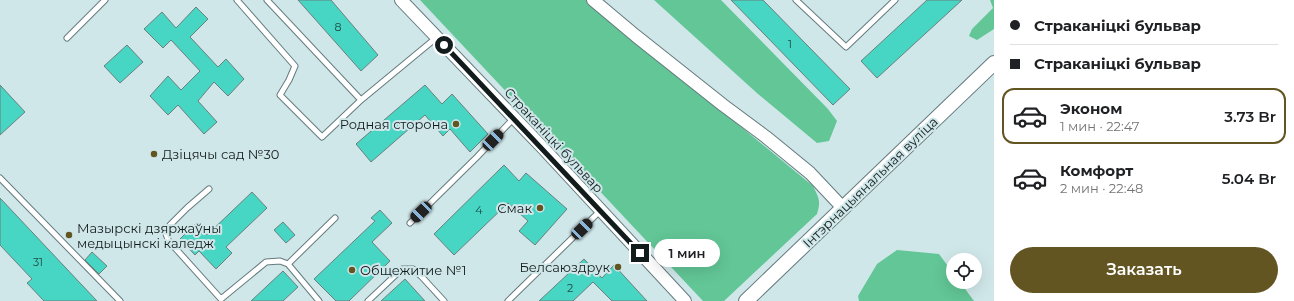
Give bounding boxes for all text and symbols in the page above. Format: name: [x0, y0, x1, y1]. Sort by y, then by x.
text: Страканіцкі бульвар: [1034, 16, 1201, 35]
house number: 8: [334, 20, 342, 34]
route start: [435, 36, 453, 54]
house number: 1: [788, 37, 792, 51]
text: Страканіцкі бульвар: [1034, 54, 1201, 73]
street label: Страканіцкі бульвар: [501, 84, 607, 196]
icon: car: [1012, 98, 1048, 134]
text: Эконом: [1060, 99, 1122, 118]
text: 3.73 Br: [1224, 107, 1276, 126]
street label: Інтэрнацыянальная вуліца: [799, 113, 941, 251]
place label: Родная сторона: [340, 116, 448, 132]
text: 1 мин · 22:47: [1060, 118, 1139, 134]
marker: Родная сторона: [451, 119, 461, 129]
car: [480, 127, 506, 153]
place label: Дзіцячы сад №30: [162, 146, 279, 162]
marker: Дзіцячы сад №30: [149, 149, 159, 159]
icon: car: [1012, 160, 1048, 196]
text: Комфорт: [1060, 161, 1133, 180]
text: 5.04 Br: [1222, 169, 1276, 188]
text: 2 мин · 22:48: [1060, 180, 1143, 196]
car: [408, 199, 434, 225]
place label: Смак: [497, 200, 532, 216]
house number: 4: [475, 203, 483, 217]
marker: Смак: [535, 203, 545, 213]
car: [569, 216, 595, 242]
place label: Мазырскі дзяржаўны медыцынскі каледж: [77, 220, 221, 251]
marker: Мазырскі дзяржаўны медыцынскі каледж: [64, 230, 74, 240]
callout: 1 мин: [654, 239, 720, 267]
route end: [631, 244, 649, 262]
text: 1 мин: [668, 245, 706, 261]
button: Заказать: [1010, 247, 1278, 293]
map controls: [946, 253, 982, 289]
button: locate: [946, 253, 982, 289]
house number: 31: [33, 255, 43, 269]
place label: Белсаюздрук: [519, 259, 610, 275]
place label: Общежитие №1: [360, 262, 466, 278]
marker: Белсаюздрук: [613, 262, 623, 272]
marker: Общежитие №1: [347, 265, 357, 275]
house number: 2: [567, 281, 573, 295]

